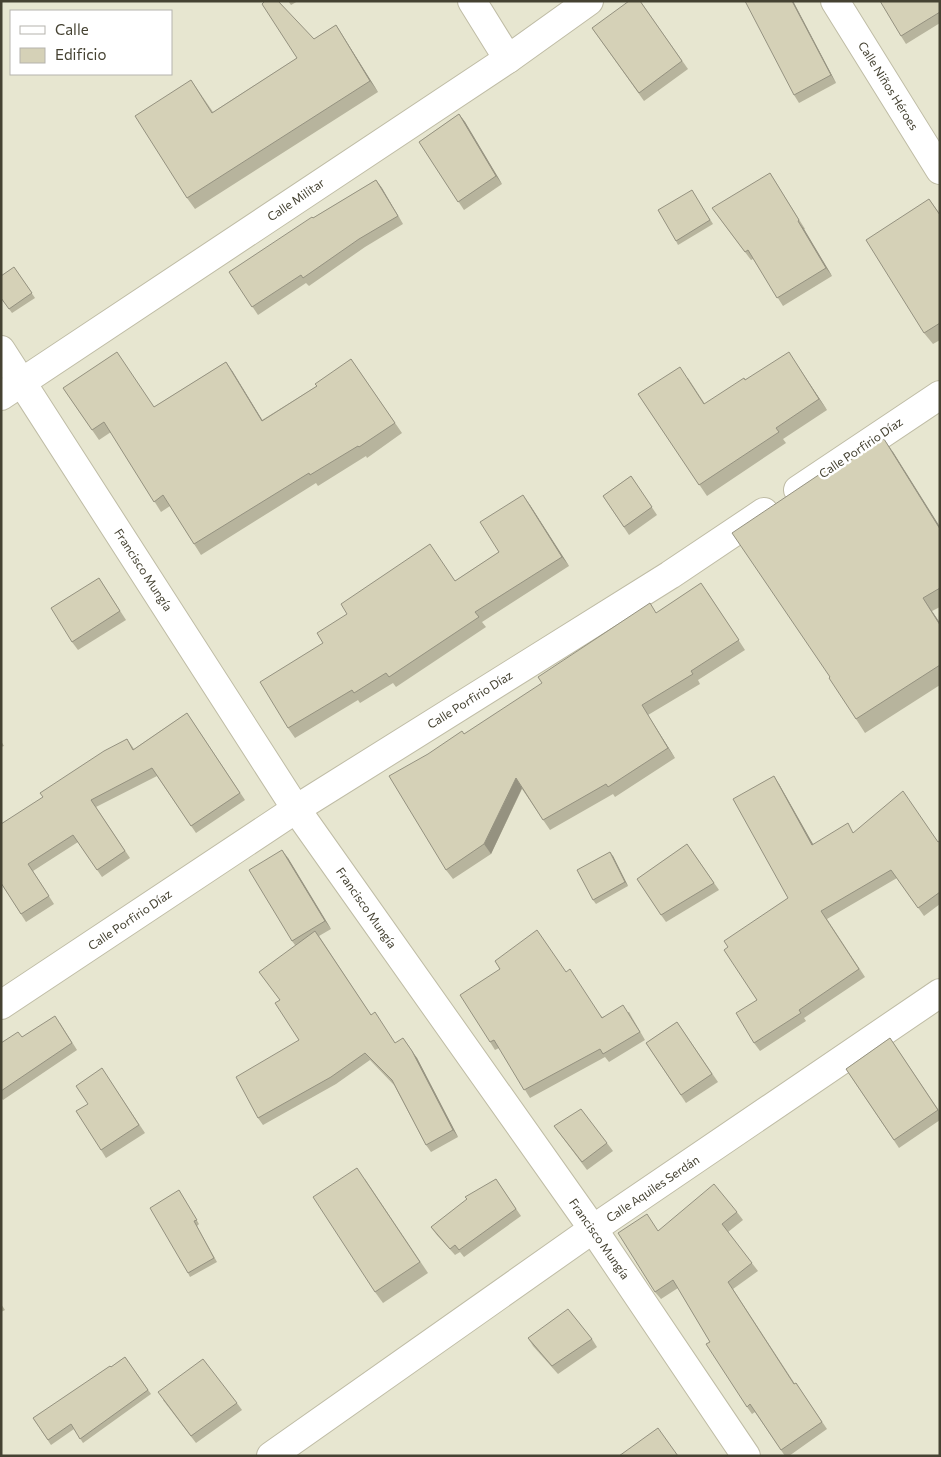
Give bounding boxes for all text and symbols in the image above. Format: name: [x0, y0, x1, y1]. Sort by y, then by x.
legend: [10, 10, 172, 75]
text: Calle: [55, 20, 89, 38]
street label: Calle Niños Héroes: [856, 39, 922, 132]
text: Edificio: [55, 45, 106, 63]
street label: Calle Militar: [264, 175, 327, 223]
street label: Calle Porfirio Díaz: [816, 414, 905, 480]
street label: Francisco Mungía: [112, 526, 176, 613]
street label: Calle Porfirio Díaz: [424, 667, 515, 731]
street label: Francisco Mungía: [334, 864, 400, 950]
street label: Calle Porfirio Díaz: [85, 886, 174, 952]
street label: Calle Aquiles Serdán: [603, 1152, 702, 1224]
street label: Francisco Mungía: [567, 1195, 633, 1281]

